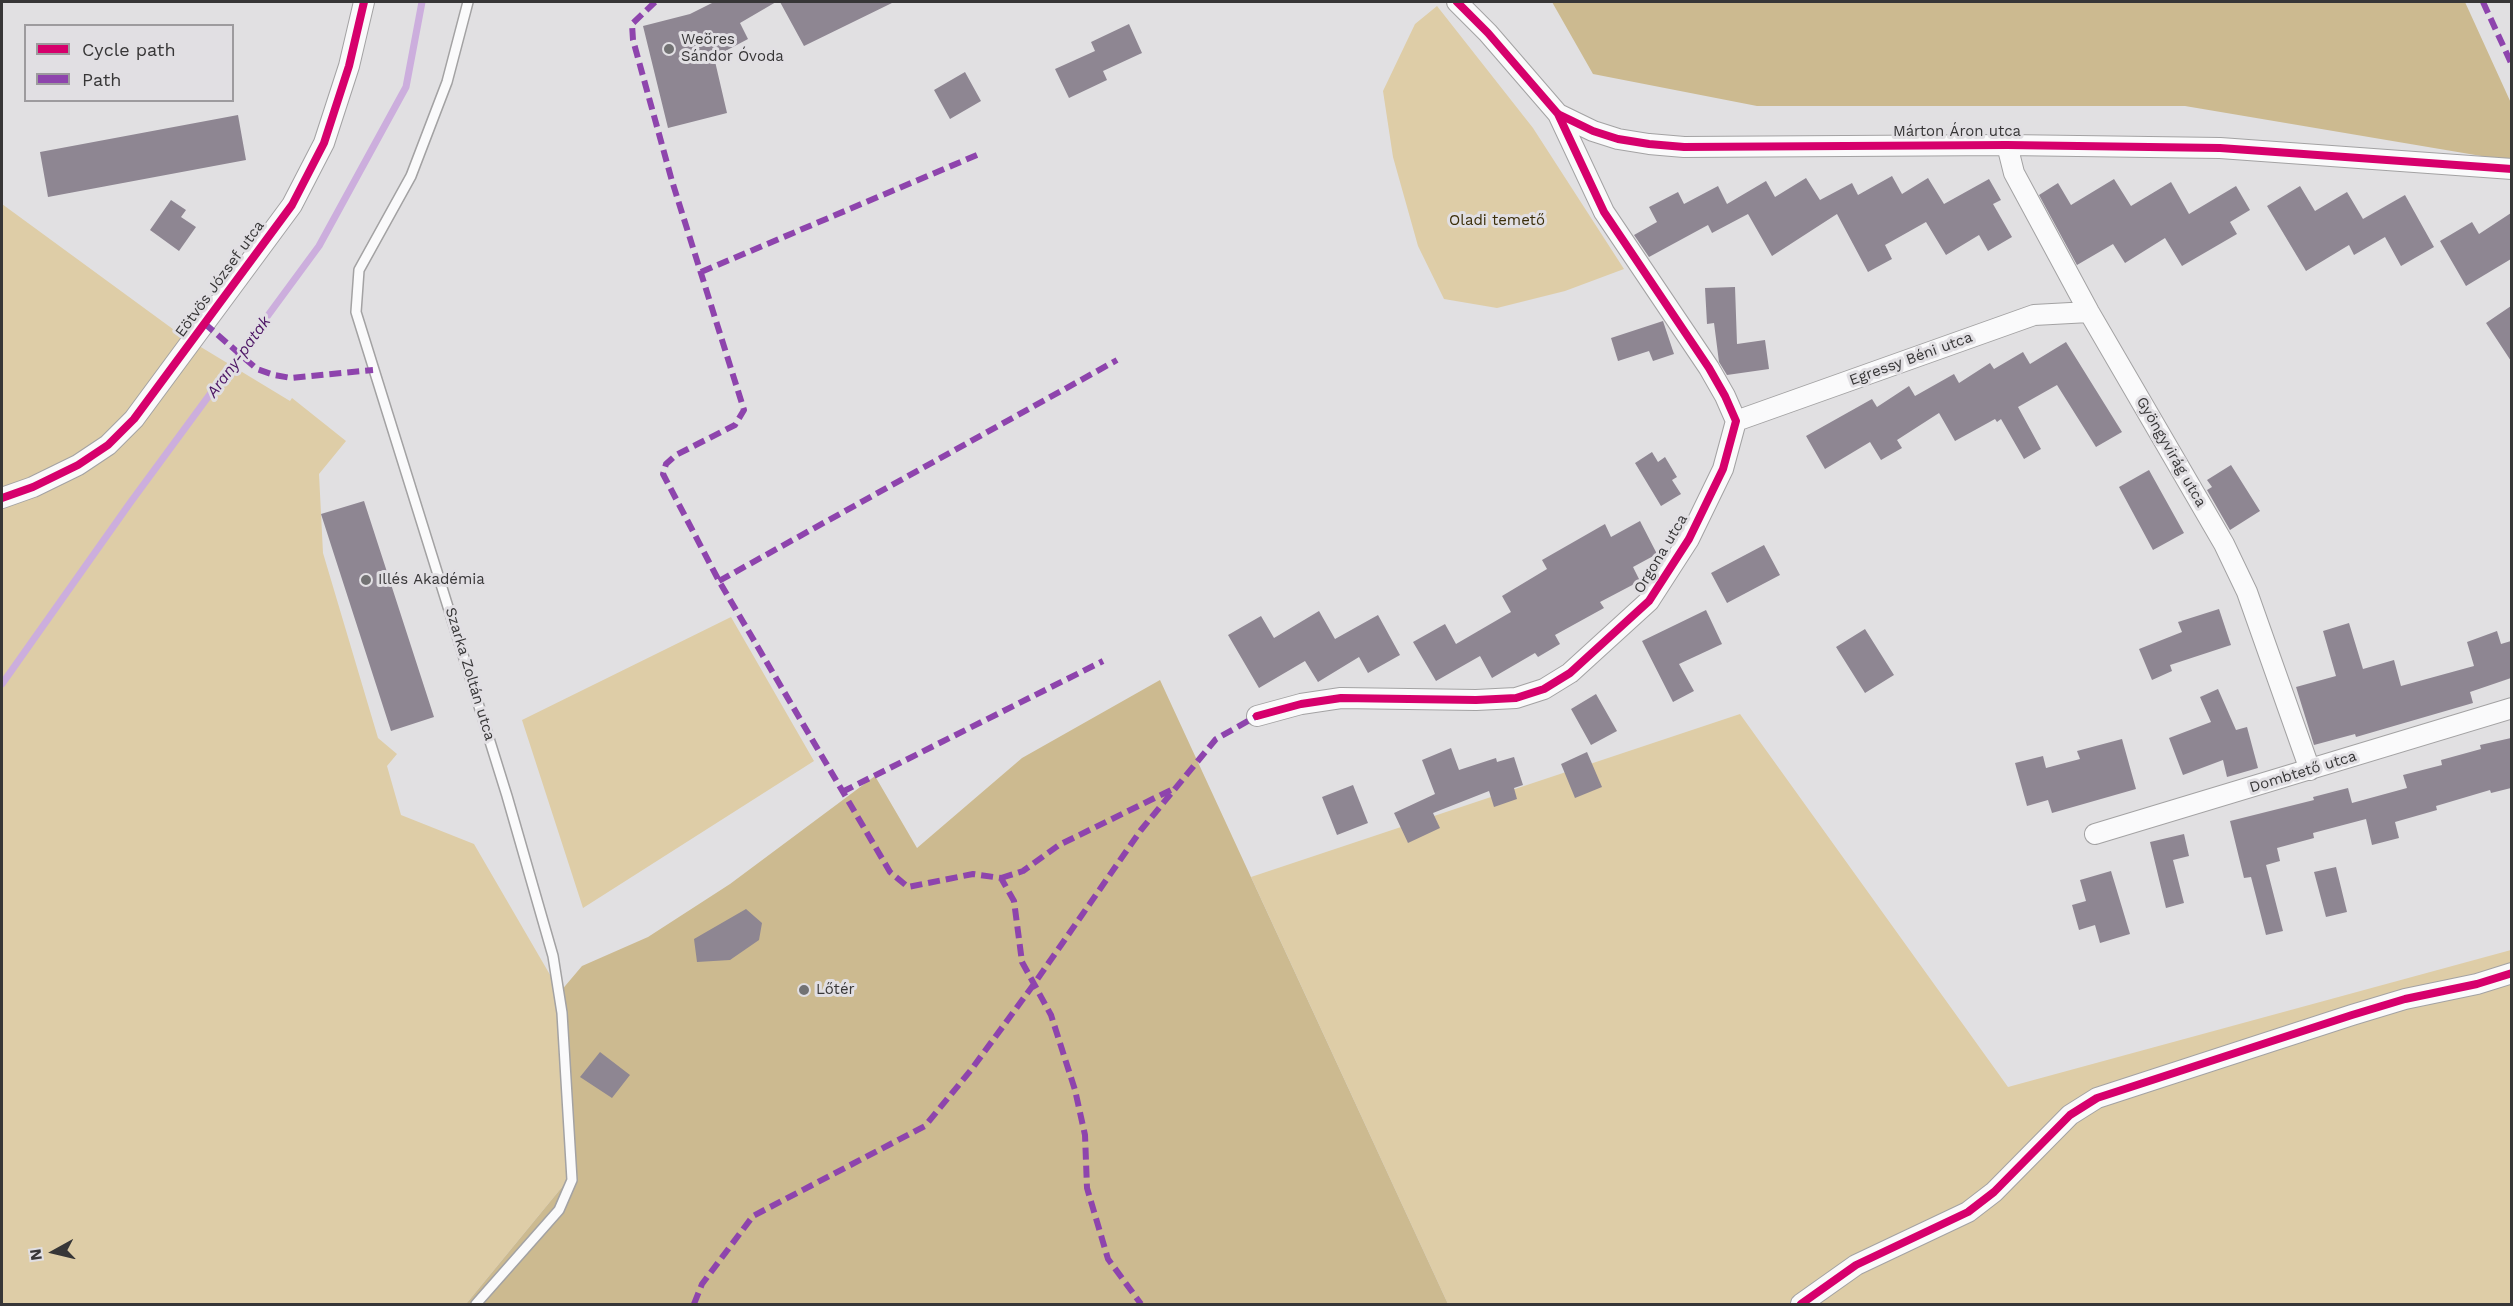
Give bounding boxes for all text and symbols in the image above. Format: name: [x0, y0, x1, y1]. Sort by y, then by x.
legend: [24, 24, 234, 102]
place label: Weöres Sándor Óvoda: [681, 31, 784, 66]
text: Cycle path: [82, 39, 176, 60]
marker: Weöres Sándor Óvoda: [662, 42, 676, 56]
text: Path: [82, 69, 122, 90]
street label: Márton Áron utca: [1893, 123, 2021, 141]
park label: Oladi temető: [1449, 212, 1545, 230]
street label: Eötvös József utca: [172, 217, 268, 341]
water label: Arany-patak: [203, 313, 275, 401]
street label: Egressy Béni utca: [1847, 328, 1975, 390]
street label: Gyöngyvirág utca: [2132, 394, 2210, 510]
street label: Orgona utca: [1630, 511, 1692, 597]
place label: Illés Akadémia: [378, 571, 485, 589]
marker: Illés Akadémia: [359, 573, 373, 587]
street label: Szarka Zoltán utca: [441, 605, 499, 743]
street label: Dombtető utca: [2247, 747, 2359, 797]
place label: Lőtér: [816, 981, 855, 999]
marker: Lőtér: [797, 983, 811, 997]
north arrow: [24, 1222, 84, 1282]
text: N: [25, 1247, 46, 1262]

